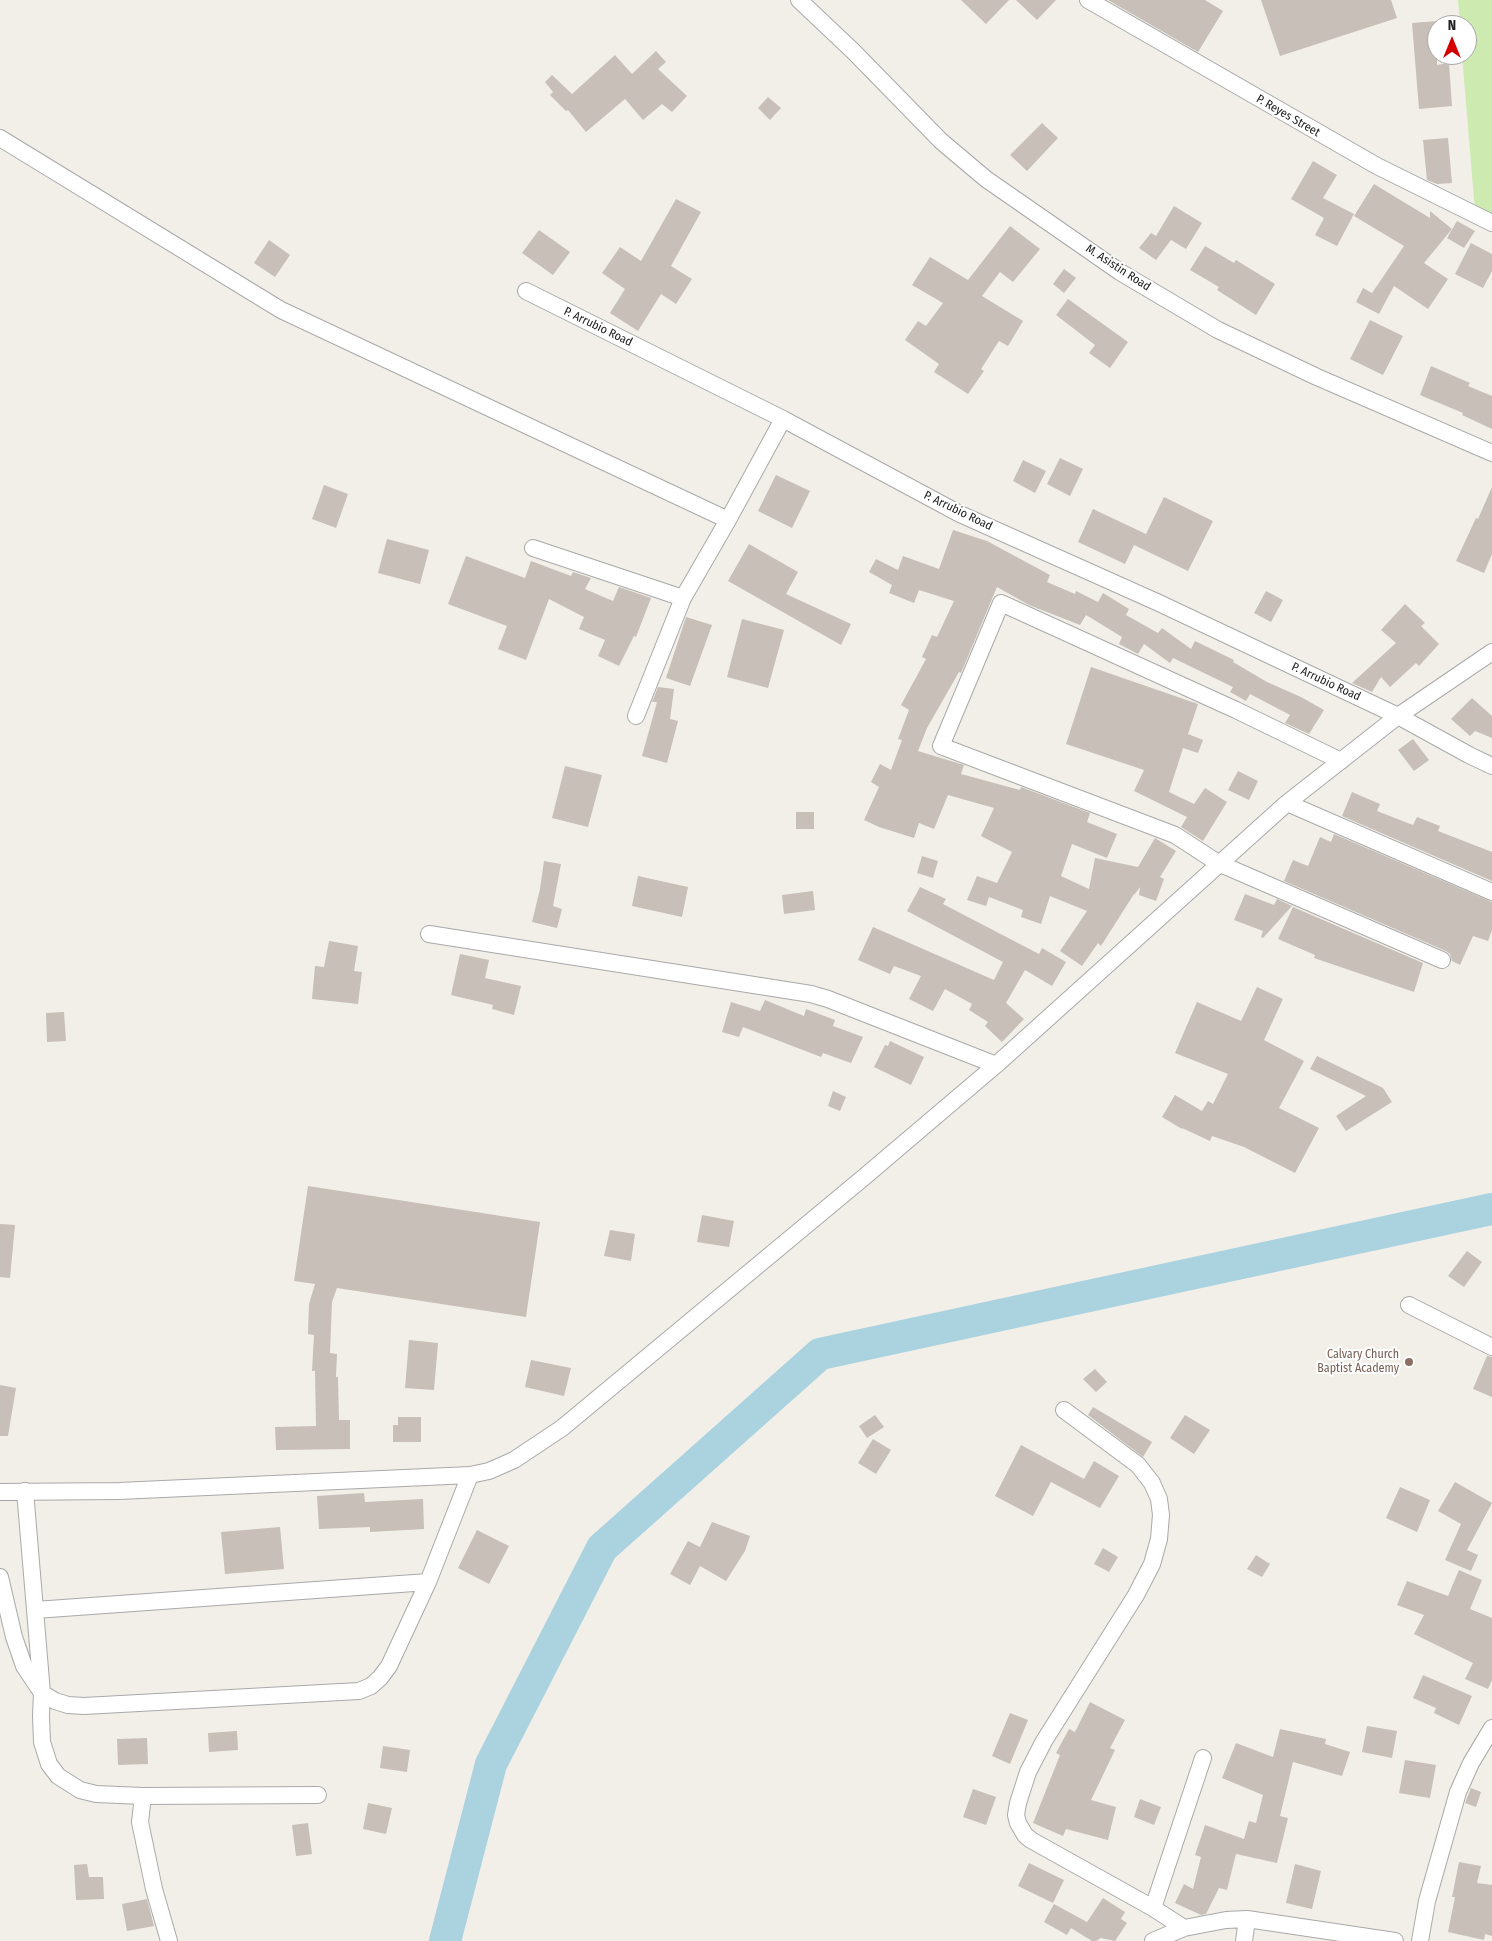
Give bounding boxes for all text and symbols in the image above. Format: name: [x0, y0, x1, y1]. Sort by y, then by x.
north arrow: [1427, 15, 1477, 65]
text: N: [1448, 17, 1456, 34]
street label: P. Reyes Street: [1254, 92, 1322, 140]
street label: M. Asistin Road: [1083, 242, 1153, 294]
street label: P. Arrubio Road: [561, 304, 635, 350]
street label: P. Arrubio Road: [921, 488, 995, 534]
street label: P. Arrubio Road: [1289, 660, 1363, 704]
place label: Calvary Church Baptist Academy: [1317, 1348, 1399, 1376]
marker: Calvary Church Baptist Academy: [1403, 1356, 1415, 1368]

